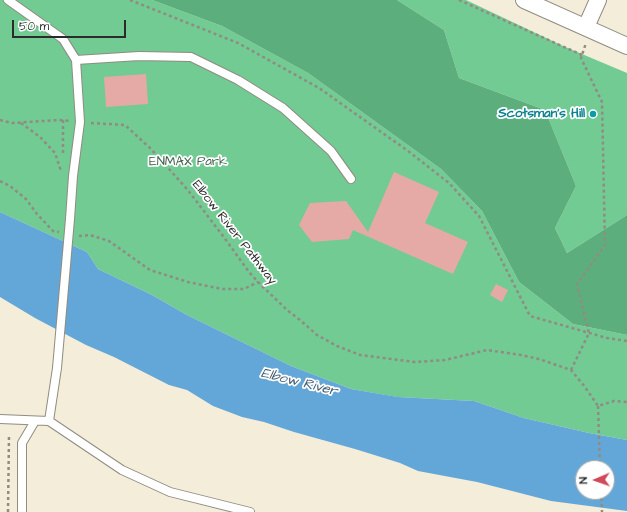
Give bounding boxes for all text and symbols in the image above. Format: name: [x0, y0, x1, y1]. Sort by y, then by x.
scale bar: [14, 12, 128, 38]
text: 50 m: [19, 18, 49, 35]
place label: Scotsman's Hill: [498, 106, 585, 122]
marker: Scotsman's Hill: [588, 109, 598, 119]
park label: ENMAX Park: [149, 154, 227, 170]
street label: Elbow River Pathway: [188, 178, 280, 288]
water label: Elbow River: [259, 365, 339, 401]
north arrow: [575, 460, 615, 500]
text: N: [576, 477, 591, 484]

